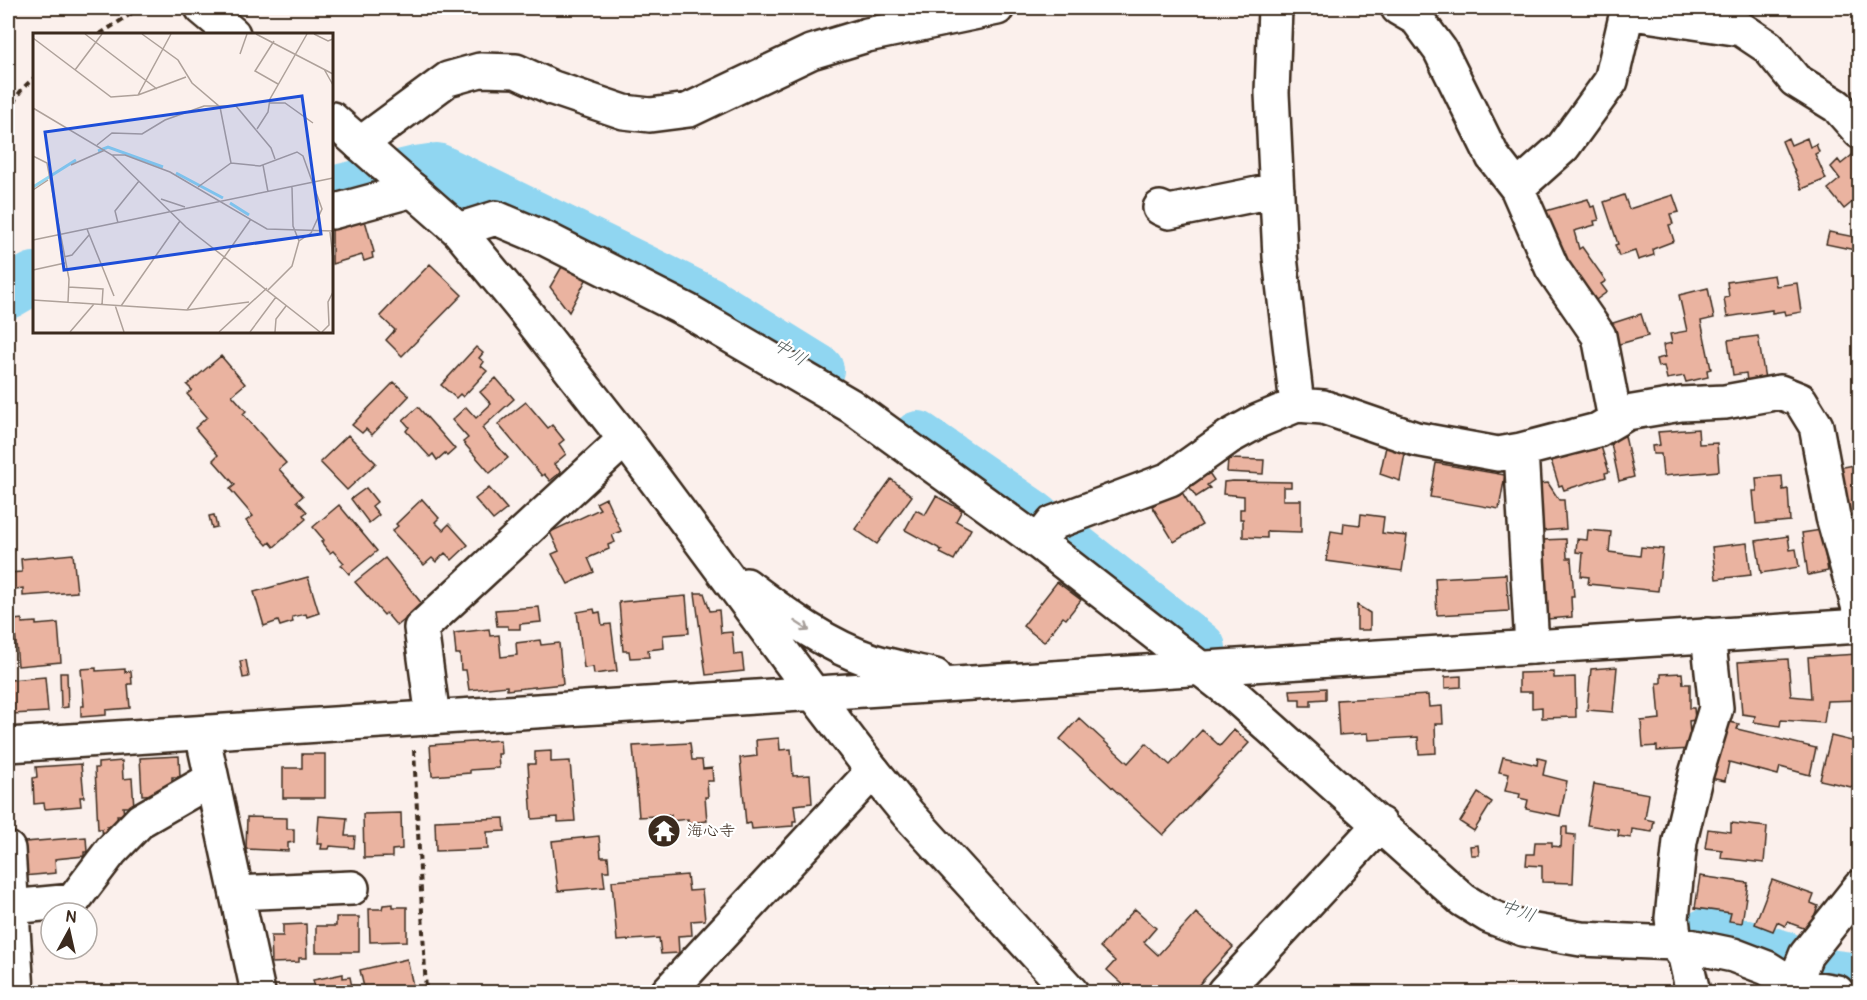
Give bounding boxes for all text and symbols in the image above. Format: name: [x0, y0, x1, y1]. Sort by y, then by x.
inset map: [33, 33, 333, 333]
water label: 中川: [769, 333, 811, 371]
one-way arrow: [793, 620, 810, 632]
temple icon: 海心寺: [646, 813, 682, 849]
place label: 海心寺: [687, 821, 735, 841]
water label: 中川: [1497, 894, 1539, 928]
north arrow: [39, 901, 99, 961]
text: N: [64, 906, 78, 928]

